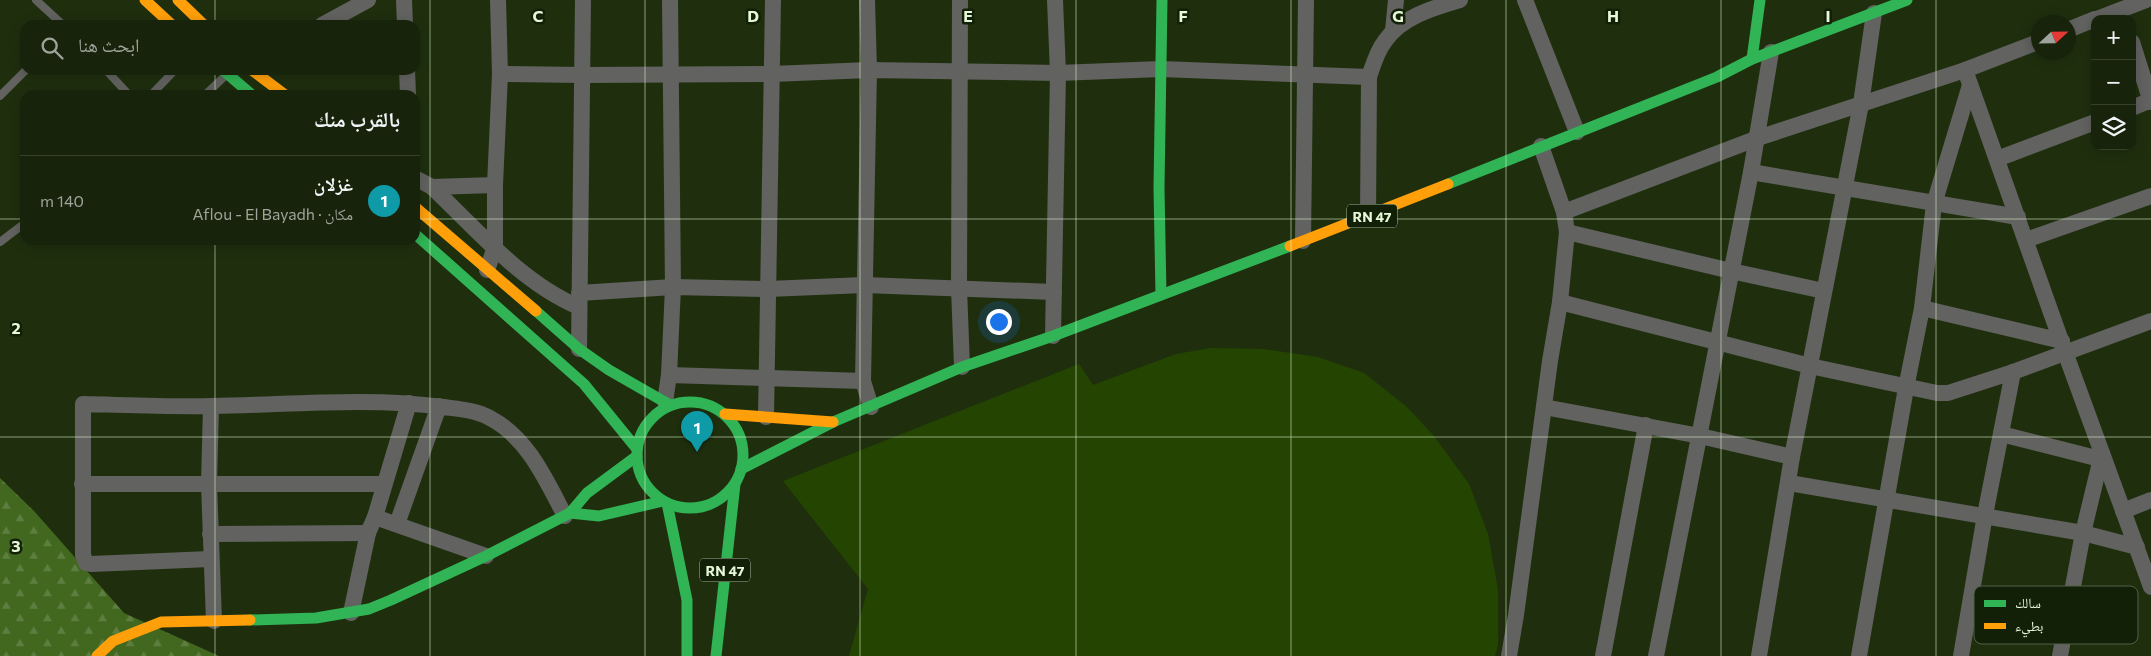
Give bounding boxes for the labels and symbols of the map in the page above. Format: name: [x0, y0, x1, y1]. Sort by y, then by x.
text: C: [533, 6, 544, 25]
text: D: [747, 6, 759, 25]
text: E: [963, 6, 973, 25]
text: F: [1178, 6, 1188, 25]
text: G: [1392, 6, 1404, 25]
text: H: [1607, 6, 1619, 25]
text: I: [1825, 6, 1831, 25]
north arrow: [2031, 15, 2076, 60]
road number: RN 47: [1347, 205, 1397, 228]
your location: [986, 309, 1012, 335]
text: 2: [11, 318, 21, 337]
pin: 1: [681, 411, 713, 452]
text: 3: [11, 536, 21, 555]
road number: RN 47: [700, 558, 750, 582]
legend: [1974, 586, 2138, 644]
text: سالك: [2015, 594, 2041, 611]
text: بطيء: [2015, 617, 2044, 638]

